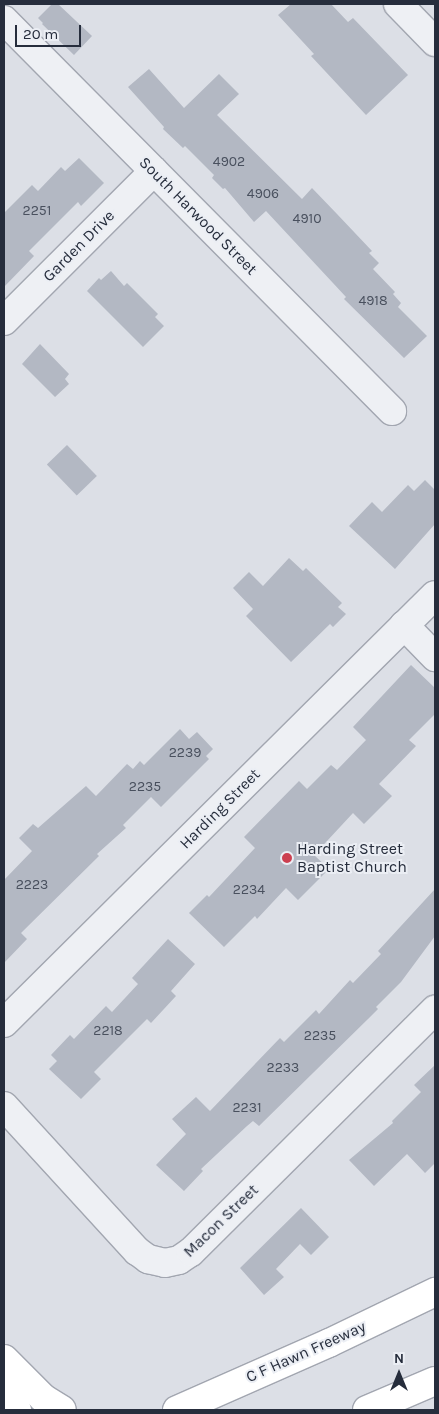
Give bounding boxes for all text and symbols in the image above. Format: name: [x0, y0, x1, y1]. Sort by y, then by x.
scale bar: [18, 15, 84, 47]
text: 20 m: [23, 25, 58, 43]
street label: South Harwood Street: [135, 153, 261, 279]
house number: 4902: [213, 154, 245, 170]
house number: 4906: [247, 186, 279, 202]
house number: 2251: [23, 203, 51, 219]
street label: Garden Drive: [39, 206, 119, 286]
house number: 4910: [293, 211, 321, 227]
house number: 4918: [358, 293, 388, 309]
house number: 2239: [169, 745, 201, 761]
street label: Harding Street: [176, 765, 264, 853]
house number: 2235: [129, 779, 161, 795]
place label: Harding Street Baptist Church: [297, 839, 407, 877]
marker: Harding Street Baptist Church: [281, 852, 293, 864]
house number: 2223: [16, 877, 48, 893]
house number: 2234: [233, 882, 265, 898]
house number: 2218: [93, 1023, 123, 1039]
house number: 2235: [304, 1028, 336, 1044]
house number: 2233: [267, 1060, 299, 1076]
house number: 2231: [232, 1100, 262, 1116]
street label: Macon Street: [180, 1180, 262, 1262]
street label: C F Hawn Freeway: [243, 1317, 369, 1387]
north arrow: [374, 1349, 424, 1399]
text: N: [394, 1350, 404, 1367]

